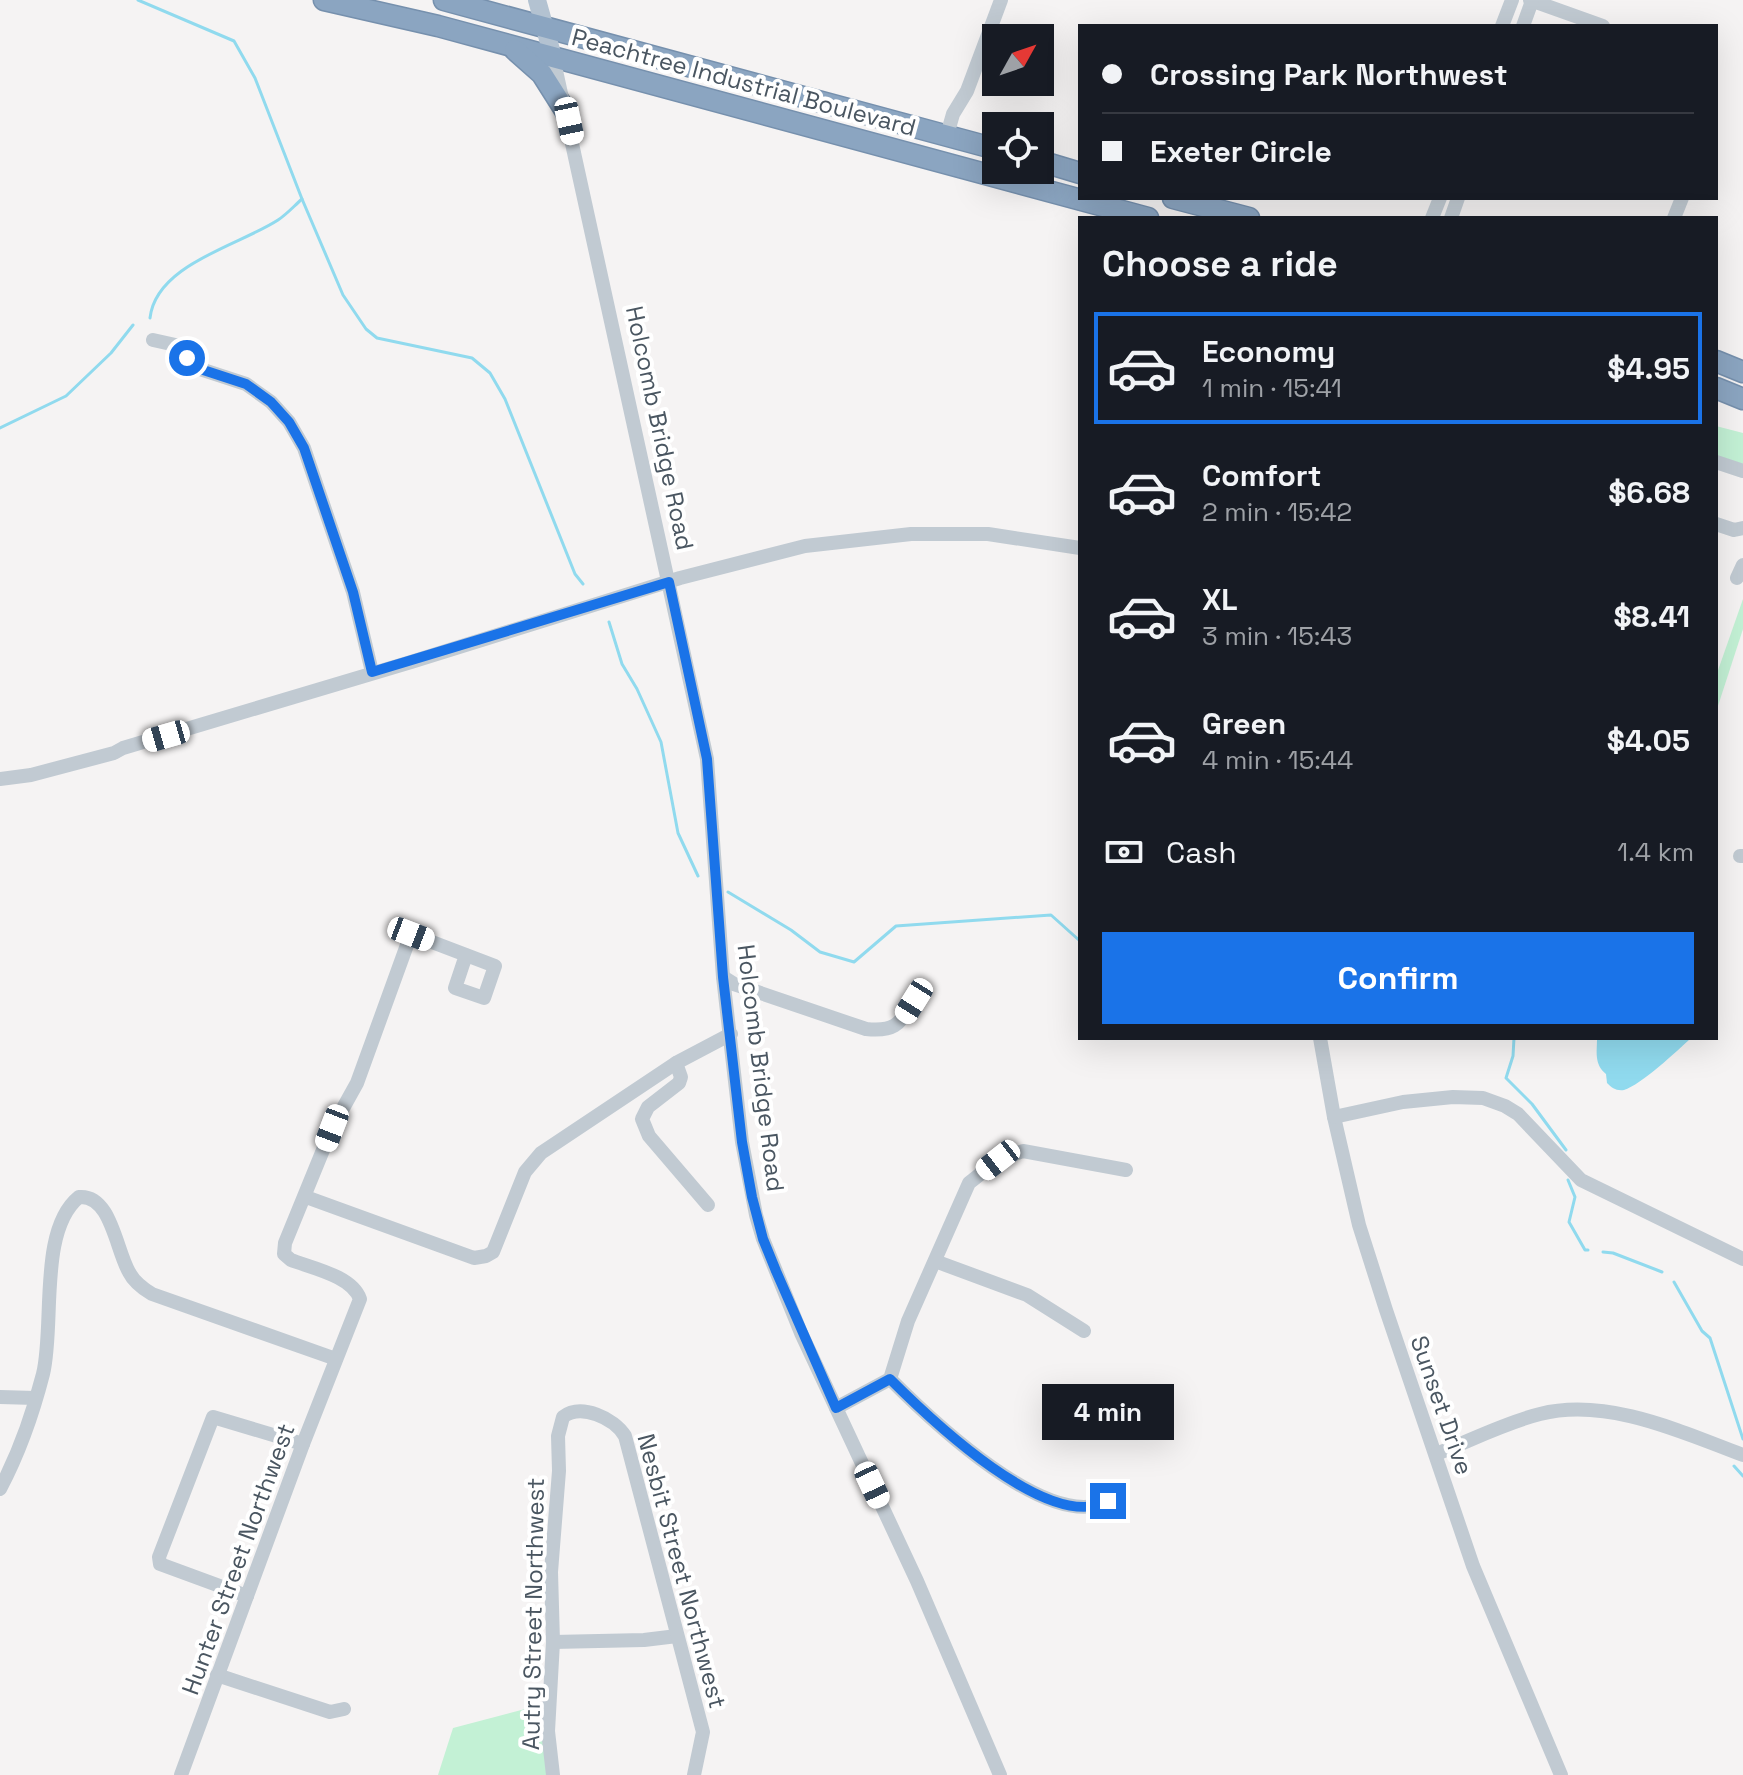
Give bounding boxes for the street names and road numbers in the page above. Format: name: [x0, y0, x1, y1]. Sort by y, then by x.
street label: Peachtree Industrial Boulevard: [569, 21, 919, 143]
street label: Holcomb Bridge Road: [619, 303, 701, 553]
street label: Holcomb Bridge Road: [730, 943, 792, 1193]
street label: Sunset Drive: [1404, 1331, 1480, 1479]
street label: Hunter Street Northwest: [174, 1419, 302, 1699]
street label: Nesbit Street Northwest: [630, 1430, 734, 1712]
street label: Autry Street Northwest: [515, 1478, 551, 1750]

